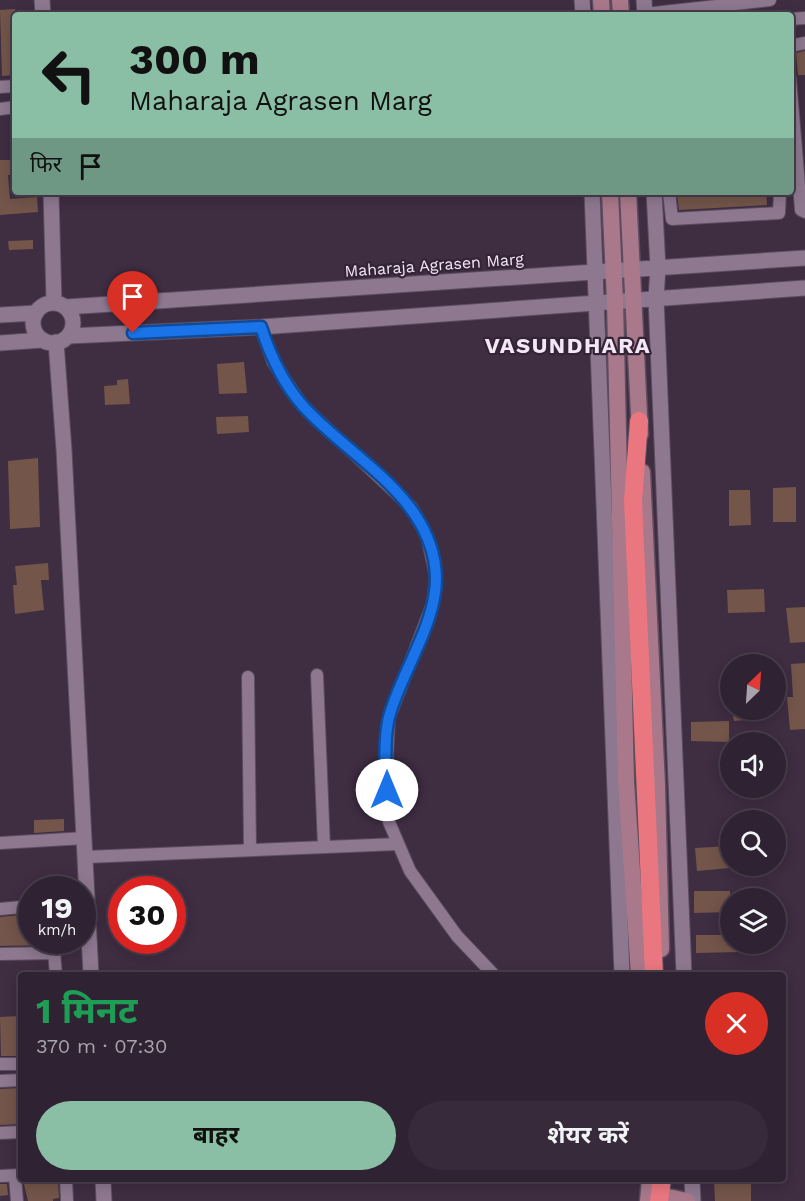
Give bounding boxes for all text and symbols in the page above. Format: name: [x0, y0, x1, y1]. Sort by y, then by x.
text: 300 m: [129, 35, 260, 84]
icon: left: [30, 36, 108, 114]
text: Maharaja Agrasen Marg: [129, 85, 432, 117]
icon: arrive: [74, 150, 107, 183]
text: फिर: [30, 152, 62, 177]
street label: Maharaja Agrasen Marg: [344, 249, 525, 281]
pin: [107, 271, 158, 333]
icon: arrive: [116, 280, 149, 313]
district label: VASUNDHARA: [485, 333, 651, 358]
north arrow: [720, 654, 786, 720]
map controls: [720, 654, 786, 954]
button: sound: [720, 732, 786, 798]
position arrow: [355, 758, 419, 822]
button: search: [720, 810, 786, 876]
speed limit sign: 30: [108, 876, 186, 954]
button: layers: [720, 888, 786, 954]
text: 19: [41, 890, 73, 925]
text: km/h: [38, 921, 76, 939]
text: 1 मिनट: [36, 990, 137, 1032]
button: close: [705, 992, 768, 1055]
text: 370 m · 07:30: [36, 1034, 167, 1058]
button: बाहर: [36, 1101, 396, 1170]
button: शेयर करें: [408, 1101, 768, 1170]

